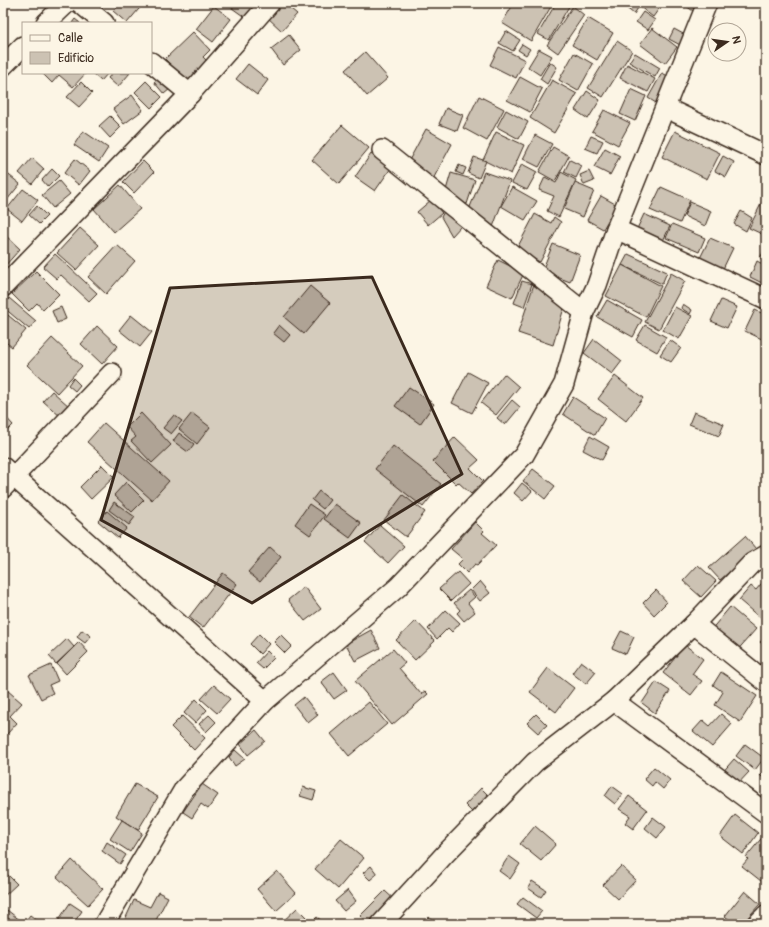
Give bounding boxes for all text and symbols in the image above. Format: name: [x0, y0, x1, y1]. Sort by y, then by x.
legend: [22, 22, 152, 74]
north arrow: [707, 22, 747, 62]
text: Calle: [58, 31, 83, 46]
text: N: [729, 35, 744, 45]
text: Edificio: [58, 51, 94, 66]

